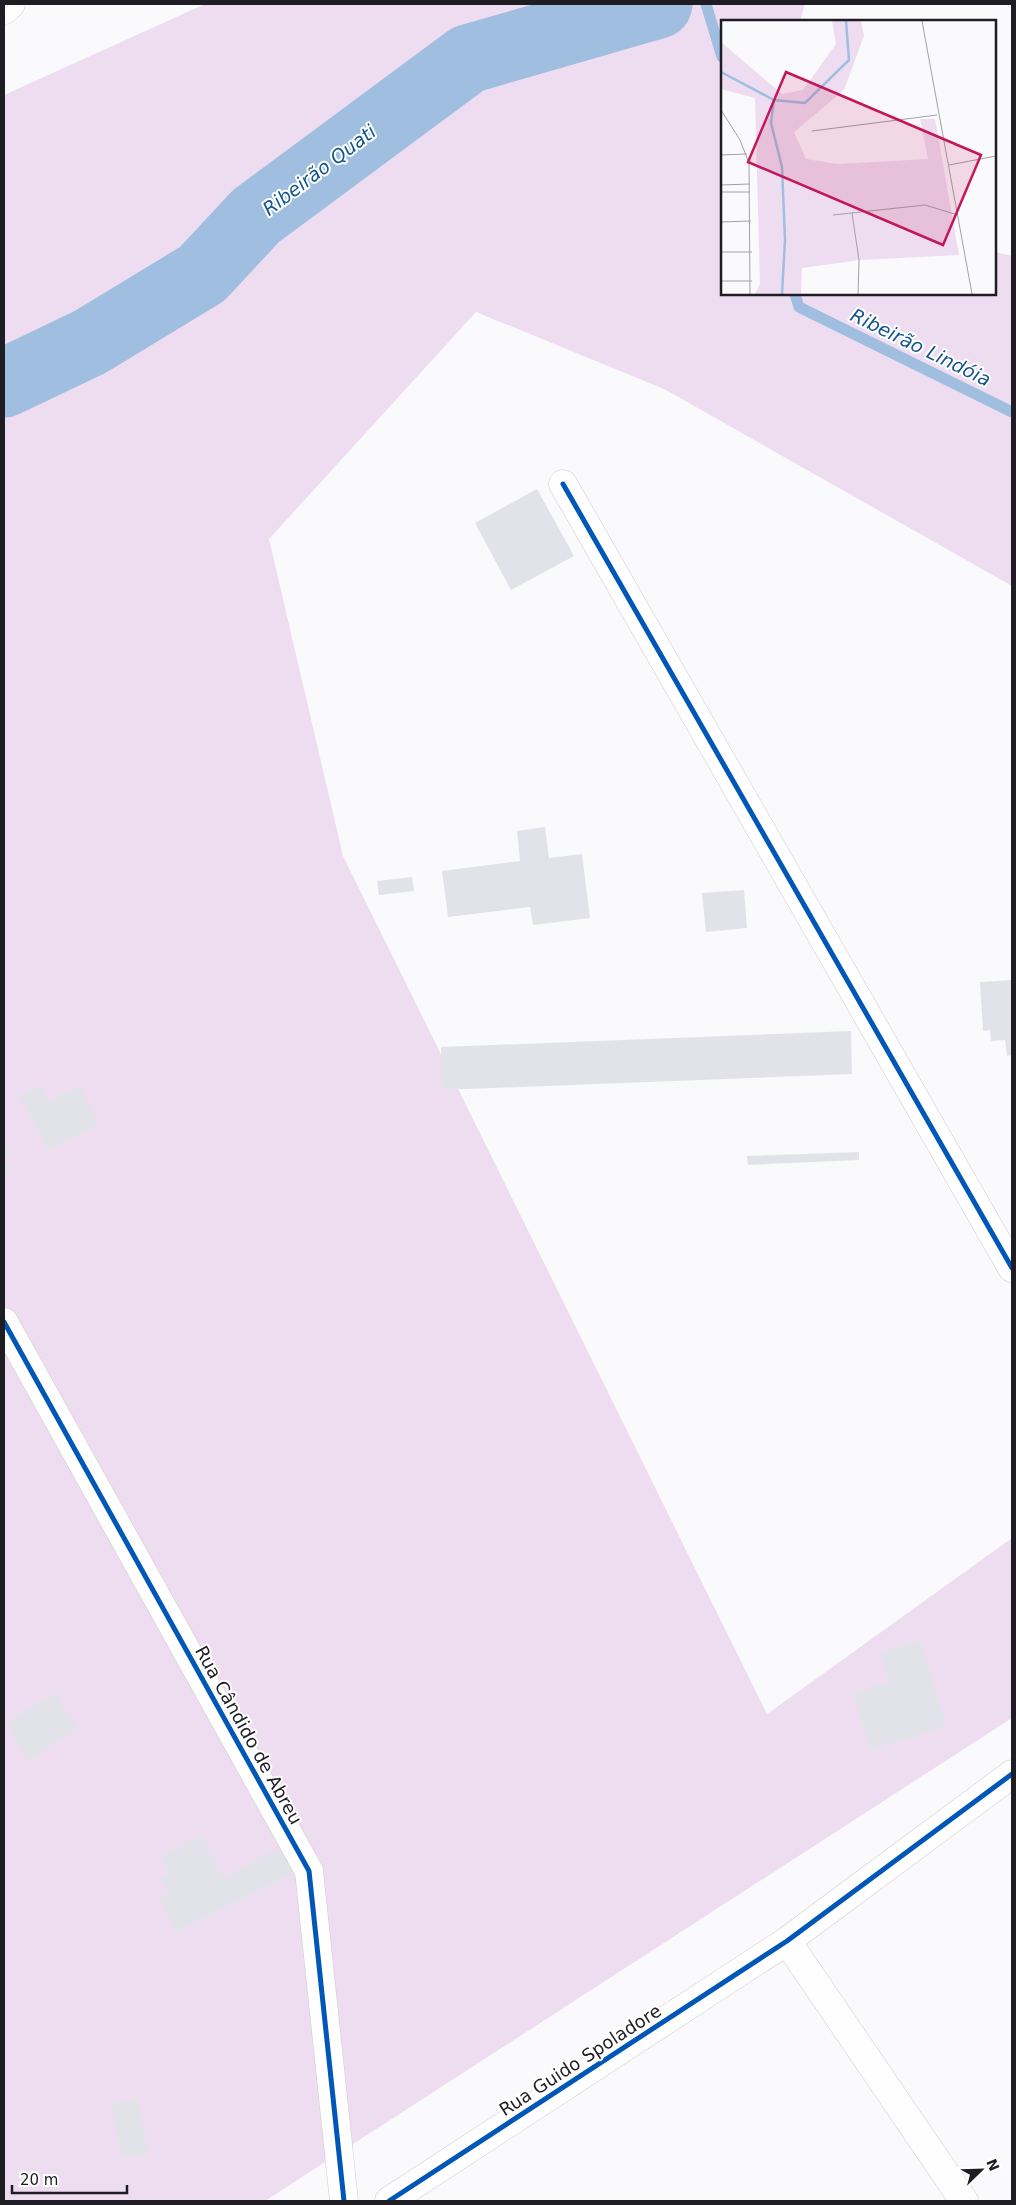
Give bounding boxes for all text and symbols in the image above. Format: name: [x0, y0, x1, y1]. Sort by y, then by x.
inset map: [721, 20, 996, 295]
water label: Ribeirão Quati: [258, 120, 381, 220]
water label: Ribeirão Lindóia: [847, 304, 995, 390]
street label: Rua Cândido de Abreu: [191, 1642, 307, 1828]
street label: Rua Guido Spoladore: [495, 2000, 665, 2120]
north arrow: [956, 2145, 1006, 2195]
text: N: [983, 2156, 1003, 2173]
scale bar: [12, 2162, 128, 2194]
text: 20 m: [20, 2171, 58, 2189]

